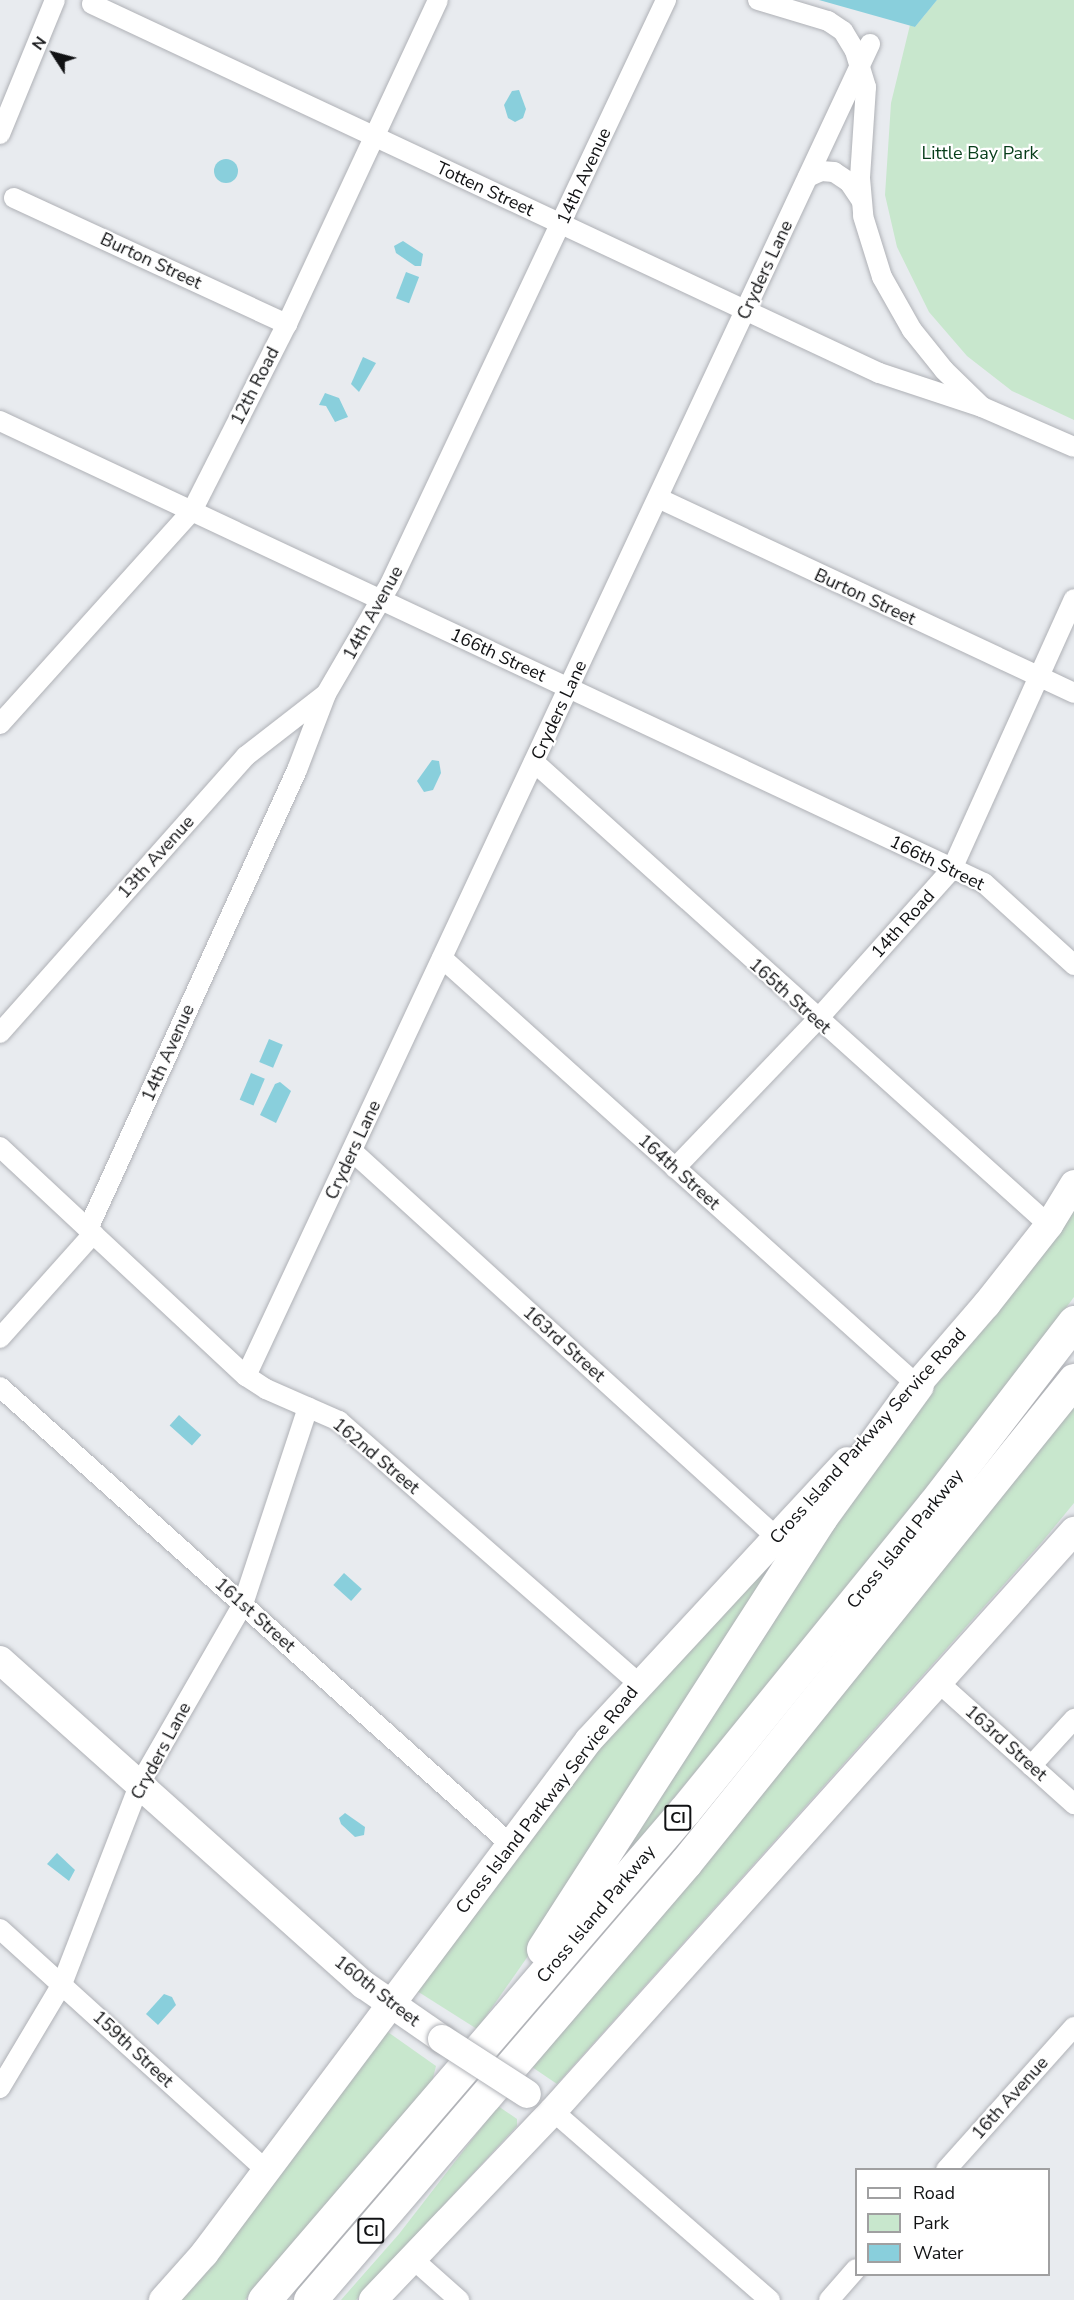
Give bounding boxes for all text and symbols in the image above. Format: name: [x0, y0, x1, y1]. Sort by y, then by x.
north arrow: [24, 24, 84, 84]
text: N: [27, 32, 52, 55]
street label: 14th Avenue: [552, 124, 616, 228]
park label: Little Bay Park: [921, 142, 1039, 164]
street label: Totten Street: [433, 157, 537, 221]
street label: Cryders Lane: [733, 217, 797, 323]
street label: Burton Street: [97, 228, 205, 294]
street label: 12th Road: [226, 343, 284, 429]
street label: 14th Avenue: [338, 562, 408, 664]
street label: Burton Street: [811, 564, 919, 630]
street label: 166th Street: [447, 624, 549, 686]
street label: Cryders Lane: [527, 657, 591, 763]
street label: 13th Avenue: [113, 811, 199, 903]
street label: 166th Street: [886, 831, 988, 895]
street label: 14th Road: [867, 885, 939, 963]
street label: 165th Street: [745, 954, 835, 1038]
street label: 14th Avenue: [137, 1001, 199, 1105]
street label: Cryders Lane: [321, 1097, 385, 1203]
street label: 164th Street: [634, 1130, 724, 1214]
street label: 163rd Street: [519, 1302, 609, 1386]
street label: Cross Island Parkway Service Road: [765, 1324, 971, 1548]
street label: 162nd Street: [328, 1413, 424, 1499]
street label: Cross Island Parkway: [842, 1465, 968, 1613]
street label: 161st Street: [210, 1573, 300, 1657]
street label: Cross Island Parkway Service Road: [451, 1682, 643, 1918]
street label: Cryders Lane: [126, 1699, 196, 1803]
street label: 163rd Street: [961, 1701, 1051, 1785]
road number: CI: [663, 1805, 693, 1831]
street label: Cross Island Parkway: [532, 1841, 660, 1987]
street label: 160th Street: [330, 1951, 424, 2031]
street label: 159th Street: [88, 2006, 178, 2092]
street label: 16th Avenue: [967, 2052, 1053, 2144]
legend: [855, 2168, 1050, 2276]
text: Road: [913, 2181, 955, 2205]
text: Park: [913, 2211, 949, 2235]
road number: CI: [356, 2218, 386, 2244]
text: Water: [913, 2241, 964, 2265]

